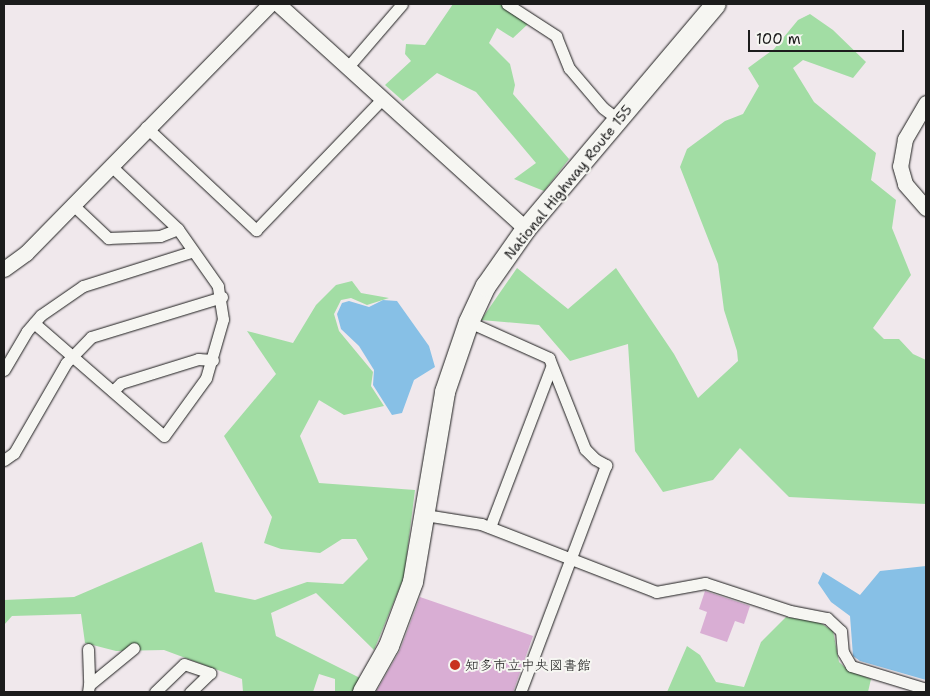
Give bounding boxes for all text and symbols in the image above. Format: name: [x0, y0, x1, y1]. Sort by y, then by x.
scale bar: [750, 20, 906, 52]
text: 100 m: [756, 29, 801, 49]
street label: National Highway Route 155: [500, 101, 636, 263]
place label: 知多市立中央図書館: [465, 657, 591, 673]
marker: 知多市立中央図書館: [449, 659, 461, 671]

